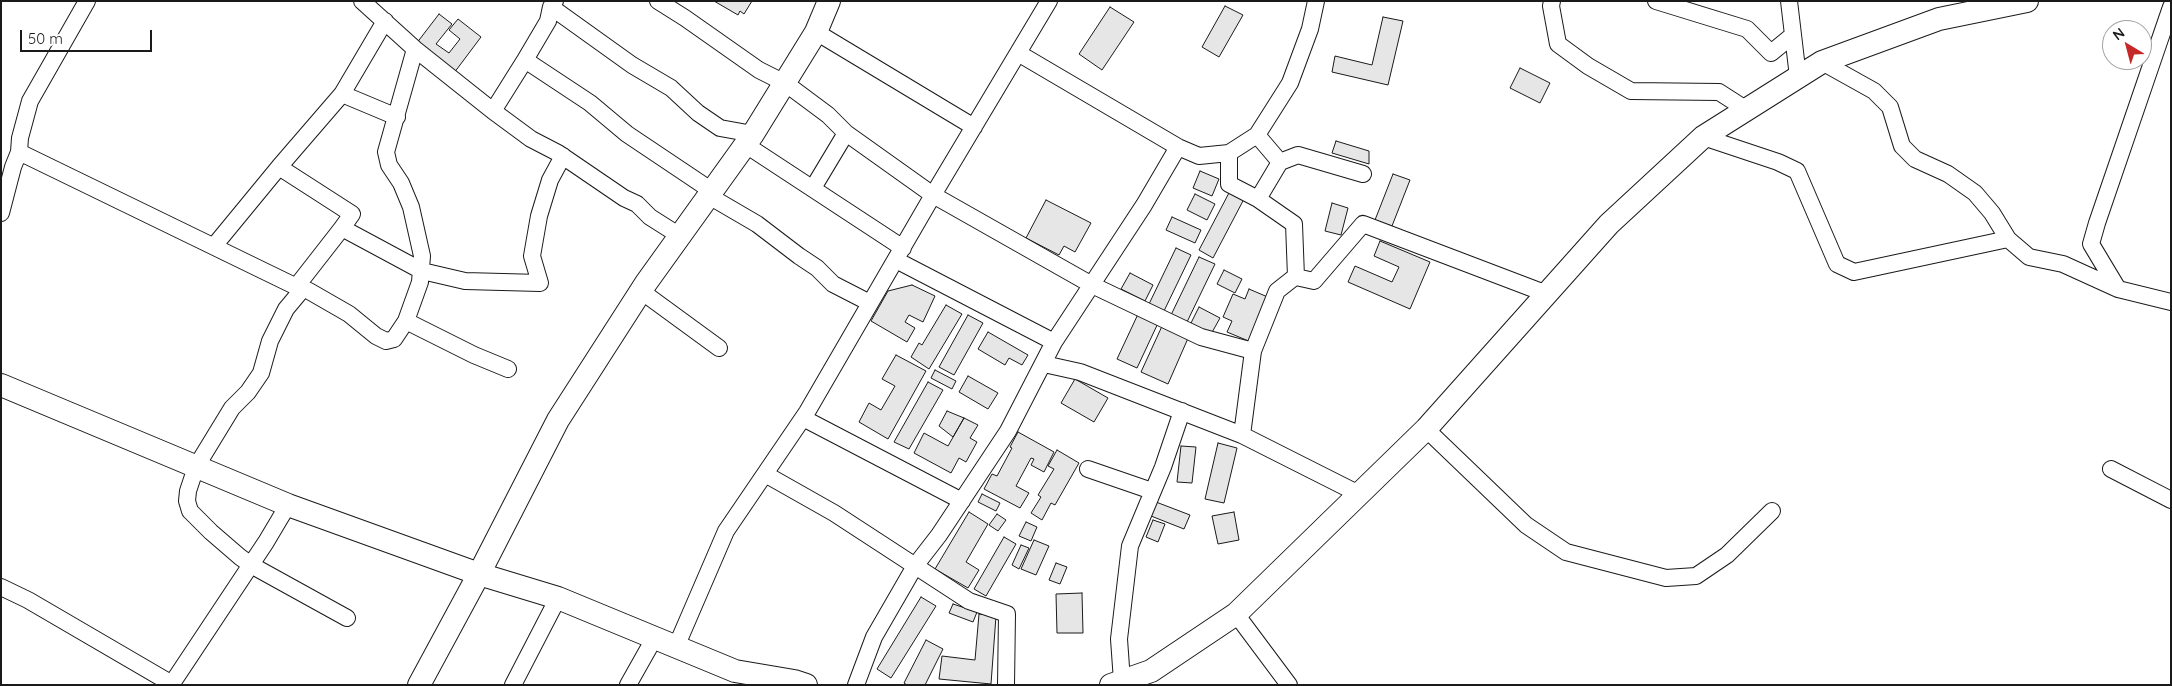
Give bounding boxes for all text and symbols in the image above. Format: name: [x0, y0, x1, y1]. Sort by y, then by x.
scale bar: [22, 20, 155, 52]
north arrow: [2102, 20, 2152, 70]
text: N: [2109, 24, 2128, 44]
text: 50 m: [28, 29, 63, 48]

